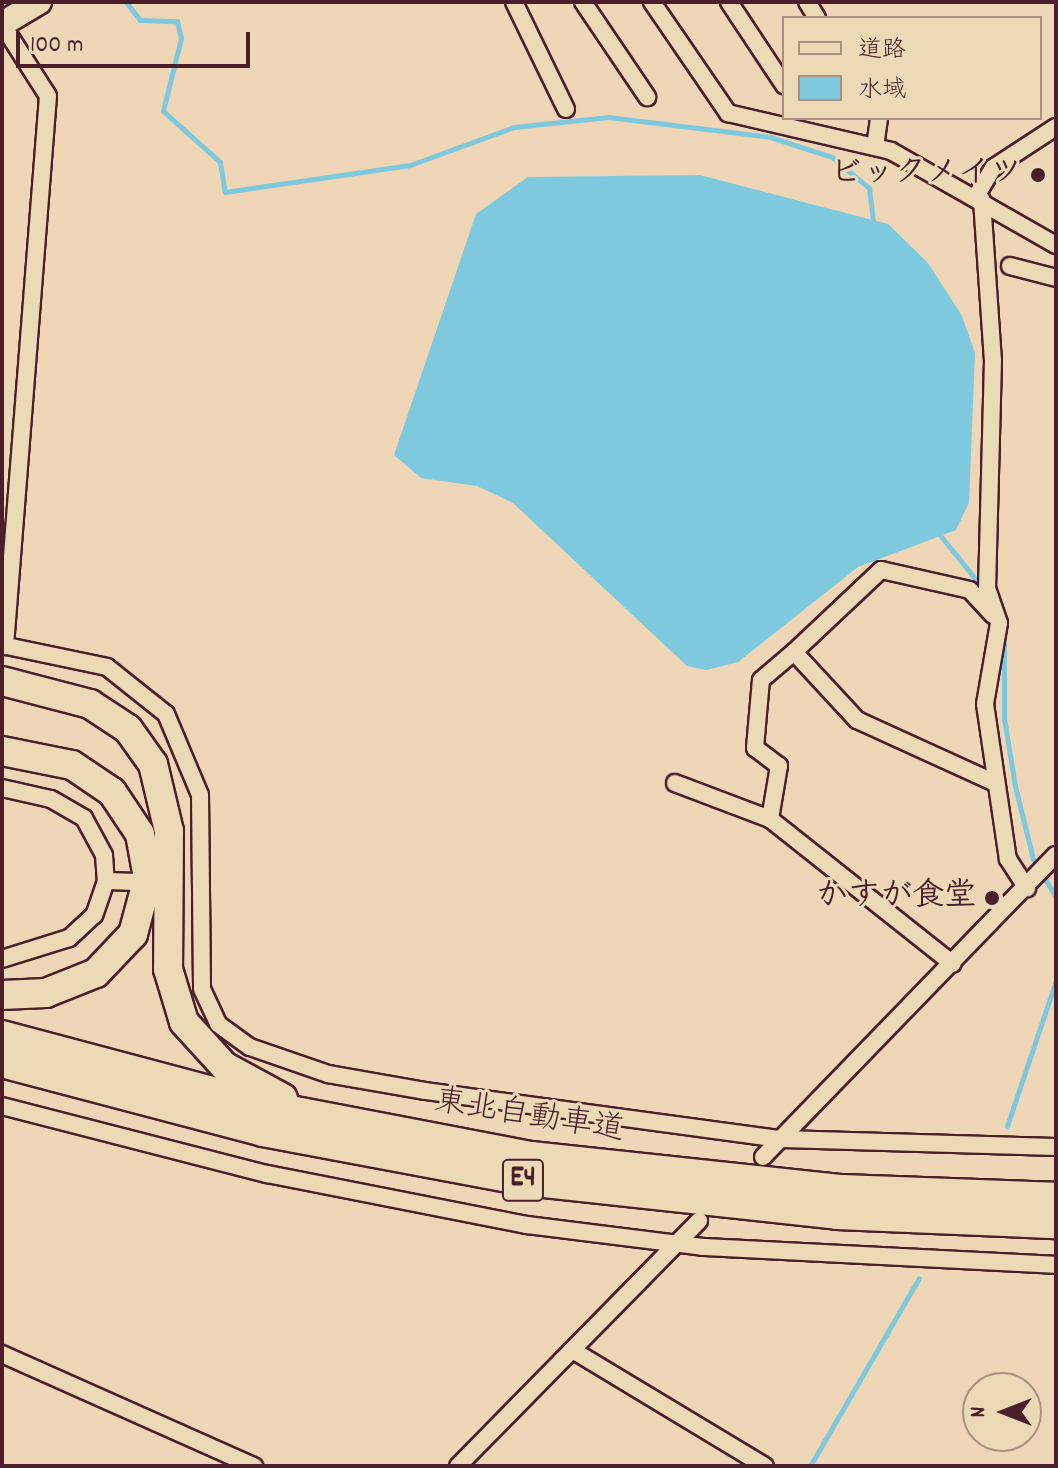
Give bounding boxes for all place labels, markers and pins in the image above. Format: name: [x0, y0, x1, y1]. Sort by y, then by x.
place label: ビックメイツ: [830, 156, 1022, 194]
marker: ビックメイツ: [1029, 166, 1047, 184]
place label: かすが食堂: [816, 879, 976, 917]
marker: かすが食堂: [983, 889, 1001, 907]

